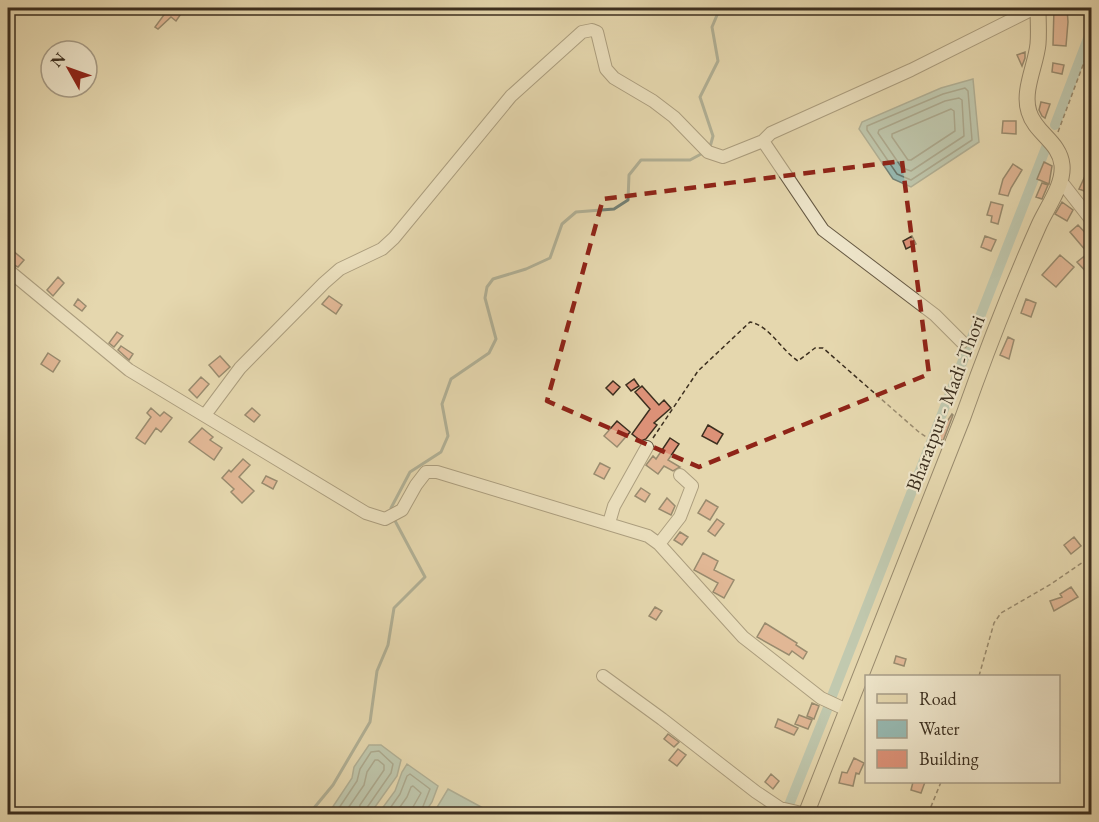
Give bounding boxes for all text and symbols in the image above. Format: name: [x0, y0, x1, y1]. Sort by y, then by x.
north arrow: [39, 39, 99, 99]
text: N: [46, 48, 70, 71]
street label: Bharatpur - Madi -Thori: [900, 311, 991, 495]
legend: [865, 675, 1060, 783]
text: Road: [919, 687, 958, 710]
text: Water: [919, 717, 960, 740]
text: Building: [919, 747, 979, 770]

